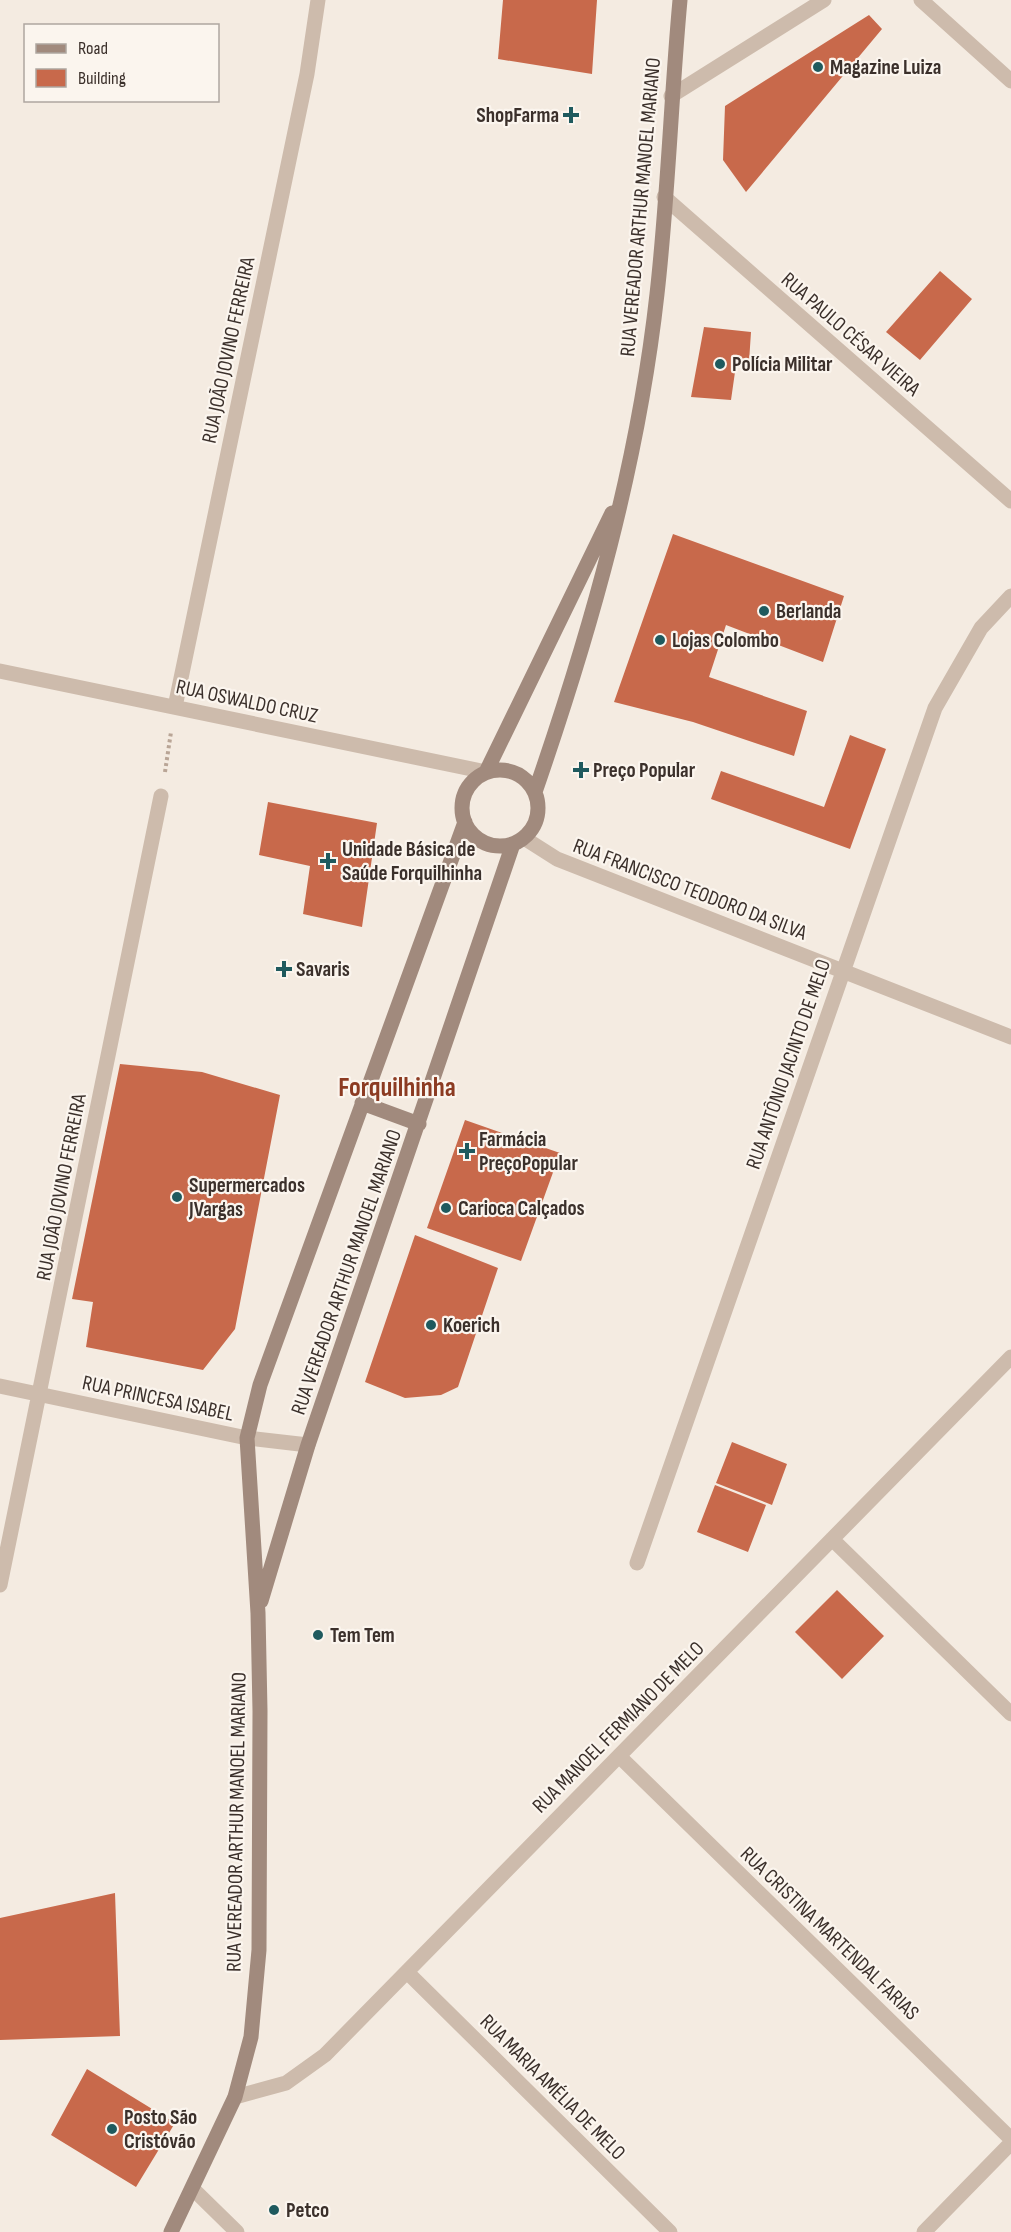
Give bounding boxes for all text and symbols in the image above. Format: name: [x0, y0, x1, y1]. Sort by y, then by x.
legend: [24, 24, 219, 102]
text: Road: [78, 38, 108, 59]
place label: Magazine Luiza: [830, 55, 941, 80]
street label: RUA VEREADOR ARTHUR MANOEL MARIANO: [615, 57, 666, 358]
marker: Magazine Luiza: [811, 60, 825, 74]
text: Building: [78, 68, 126, 89]
place label: ShopFarma: [476, 103, 559, 128]
marker: ShopFarma: [564, 108, 578, 122]
street label: RUA JOÃO JOVINO FERREIRA: [197, 254, 261, 445]
street label: RUA PAULO CÉSAR VIEIRA: [776, 267, 926, 402]
place label: Polícia Militar: [732, 352, 833, 377]
marker: Polícia Militar: [713, 357, 727, 371]
place label: Berlanda: [776, 599, 841, 624]
marker: Berlanda: [757, 604, 771, 618]
place label: Lojas Colombo: [672, 628, 779, 653]
marker: Lojas Colombo: [653, 633, 667, 647]
street label: RUA OSWALDO CRUZ: [174, 674, 320, 729]
place label: Preço Popular: [593, 758, 696, 783]
marker: Preço Popular: [574, 763, 588, 777]
street label: RUA FRANCISCO TEODORO DA SILVA: [570, 833, 811, 946]
place label: Unidade Básica de Saúde Forquilhinha: [342, 837, 482, 886]
marker: Unidade Básica de Saúde Forquilhinha: [319, 852, 337, 870]
street label: RUA ANTÔNIO JACINTO DE MELO: [741, 956, 836, 1172]
place label: Savaris: [296, 957, 350, 982]
marker: Savaris: [277, 962, 291, 976]
district label: Forquilhinha: [338, 1072, 456, 1104]
street label: RUA JOÃO JOVINO FERREIRA: [31, 1091, 92, 1283]
street label: RUA VEREADOR ARTHUR MANOEL MARIANO: [286, 1126, 407, 1418]
place label: Farmácia PreçoPopular: [479, 1127, 578, 1176]
marker: Farmácia PreçoPopular: [460, 1144, 474, 1158]
place label: Supermercados JVargas: [188, 1173, 305, 1222]
marker: Supermercados JVargas: [170, 1190, 184, 1204]
place label: Carioca Calçados: [458, 1196, 585, 1221]
marker: Carioca Calçados: [439, 1201, 453, 1215]
place label: Koerich: [443, 1313, 500, 1338]
marker: Koerich: [424, 1318, 438, 1332]
street label: RUA PRINCESA ISABEL: [80, 1370, 236, 1427]
place label: Tem Tem: [330, 1623, 395, 1648]
marker: Tem Tem: [311, 1628, 325, 1642]
street label: RUA MANOEL FERMIANO DE MELO: [527, 1636, 709, 1818]
street label: RUA VEREADOR ARTHUR MANOEL MARIANO: [221, 1672, 252, 1972]
street label: RUA CRISTINA MARTENDAL FARIAS: [735, 1841, 924, 2025]
street label: RUA MARIA AMÉLIA DE MELO: [475, 2009, 631, 2165]
place label: Posto São Cristóvão: [124, 2105, 197, 2154]
marker: Posto São Cristóvão: [105, 2122, 119, 2136]
place label: Petco: [286, 2198, 329, 2223]
marker: Petco: [267, 2203, 281, 2217]

